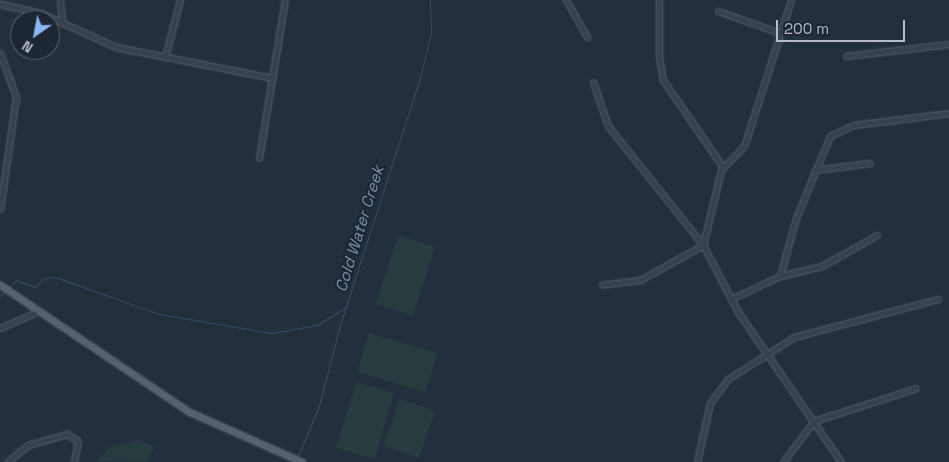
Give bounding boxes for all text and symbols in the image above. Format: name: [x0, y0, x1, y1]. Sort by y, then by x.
north arrow: [10, 10, 60, 60]
scale bar: [779, 10, 908, 42]
text: 200 m: [784, 19, 829, 38]
text: N: [19, 37, 36, 57]
water label: Cold Water Creek: [332, 163, 388, 295]

